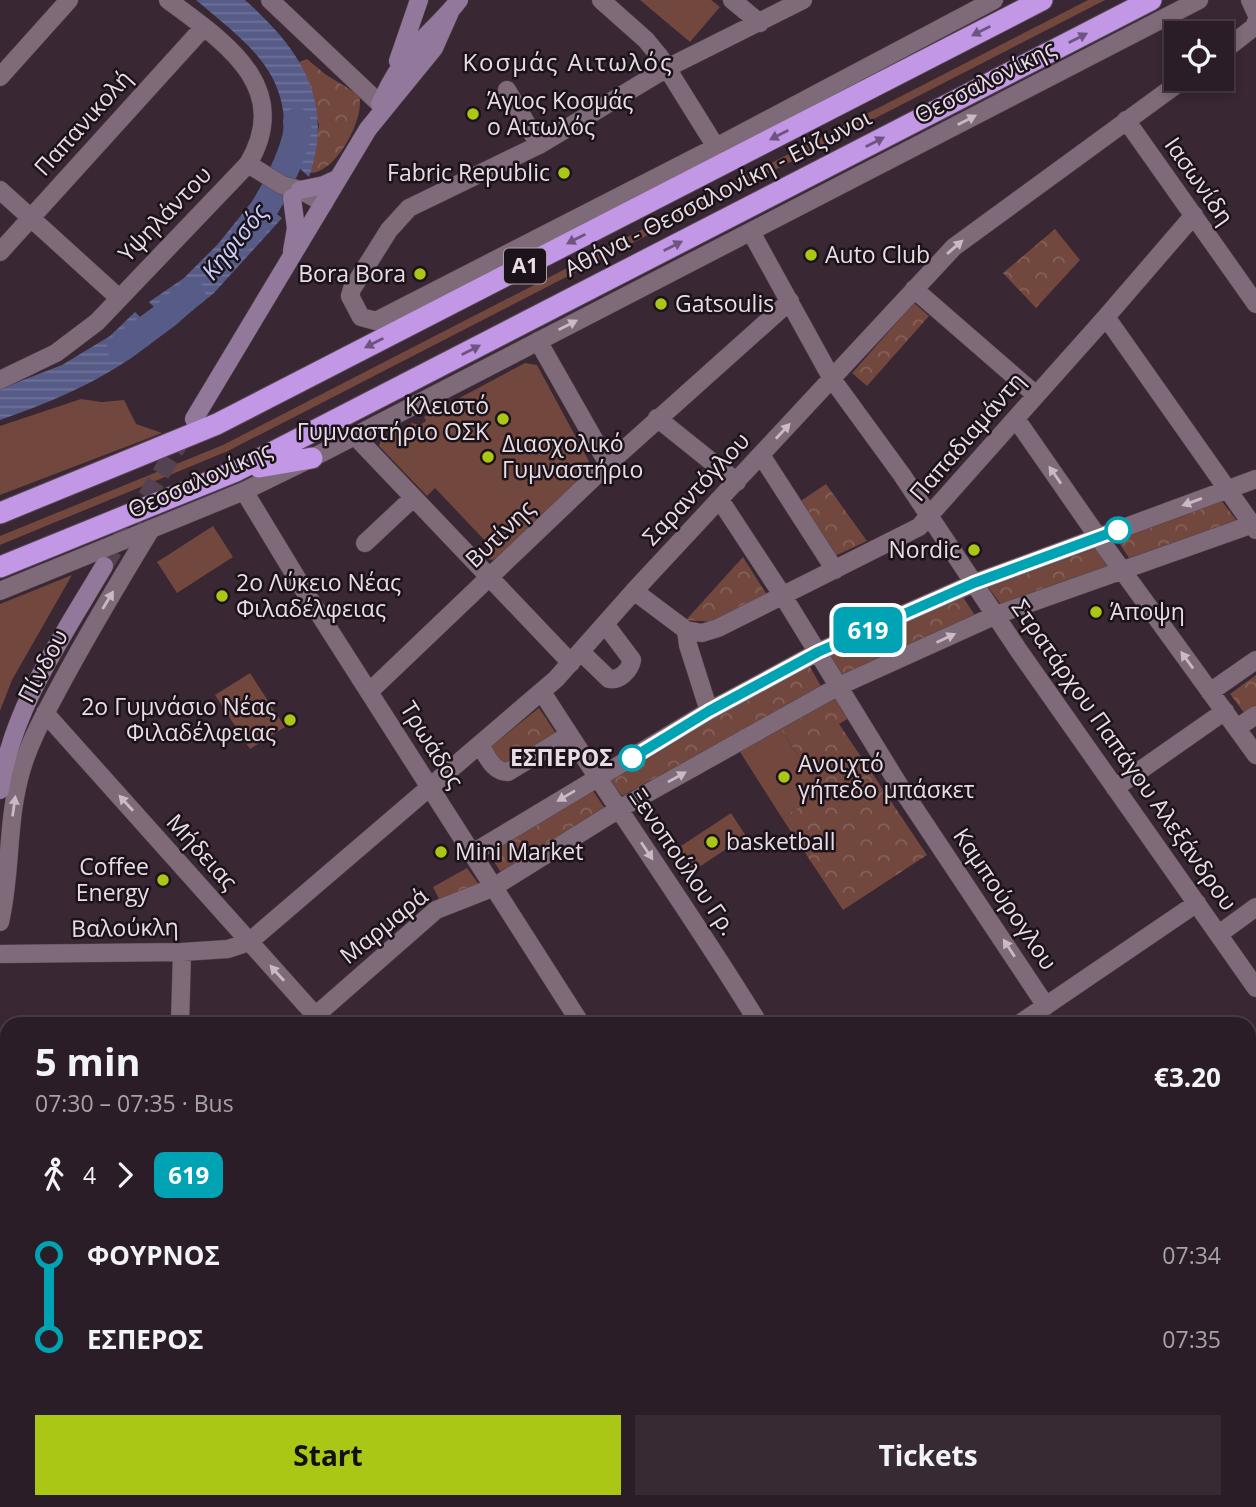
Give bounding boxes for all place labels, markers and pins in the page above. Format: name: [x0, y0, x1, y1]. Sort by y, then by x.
place label: Άγιος Κοσμάς ο Αιτωλός: [487, 84, 633, 142]
marker: Άγιος Κοσμάς ο Αιτωλός: [465, 106, 481, 122]
place label: Fabric Republic: [387, 156, 550, 188]
marker: Fabric Republic: [556, 165, 572, 181]
place label: Auto Club: [825, 238, 930, 270]
marker: Auto Club: [803, 247, 819, 263]
place label: Bora Bora: [298, 257, 406, 289]
marker: Bora Bora: [412, 266, 428, 282]
place label: Gatsoulis: [675, 287, 774, 319]
marker: Gatsoulis: [653, 296, 669, 312]
place label: Κλειστό Γυμναστήριο ΟΣΚ: [297, 389, 490, 447]
marker: Κλειστό Γυμναστήριο ΟΣΚ: [495, 411, 511, 427]
place label: Διασχολικό Γυμναστήριο: [502, 427, 643, 485]
marker: Διασχολικό Γυμναστήριο: [480, 449, 496, 465]
unlabelled marker: [1105, 517, 1131, 543]
place label: Nordic: [889, 533, 960, 565]
marker: Nordic: [966, 542, 982, 558]
place label: 2ο Λύκειο Νέας Φιλαδέλφειας: [236, 566, 401, 624]
marker: 2ο Λύκειο Νέας Φιλαδέλφειας: [214, 588, 230, 604]
place label: Άποψη: [1110, 595, 1185, 627]
marker: Άποψη: [1088, 604, 1104, 620]
place label: 2ο Γυμνάσιο Νέας Φιλαδέλφειας: [81, 690, 276, 748]
marker: 2ο Γυμνάσιο Νέας Φιλαδέλφειας: [282, 712, 298, 728]
place label: ΕΣΠΕΡΟΣ: [510, 741, 613, 773]
marker: ΕΣΠΕΡΟΣ: [619, 745, 645, 771]
place label: Ανοιχτό γήπεδο μπάσκετ: [798, 747, 975, 805]
marker: Ανοιχτό γήπεδο μπάσκετ: [776, 769, 792, 785]
place label: basketball: [726, 825, 835, 857]
marker: basketball: [704, 834, 720, 850]
place label: Mini Market: [455, 835, 583, 867]
marker: Mini Market: [433, 844, 449, 860]
place label: Coffee Energy: [76, 850, 149, 908]
marker: Coffee Energy: [155, 872, 171, 888]

